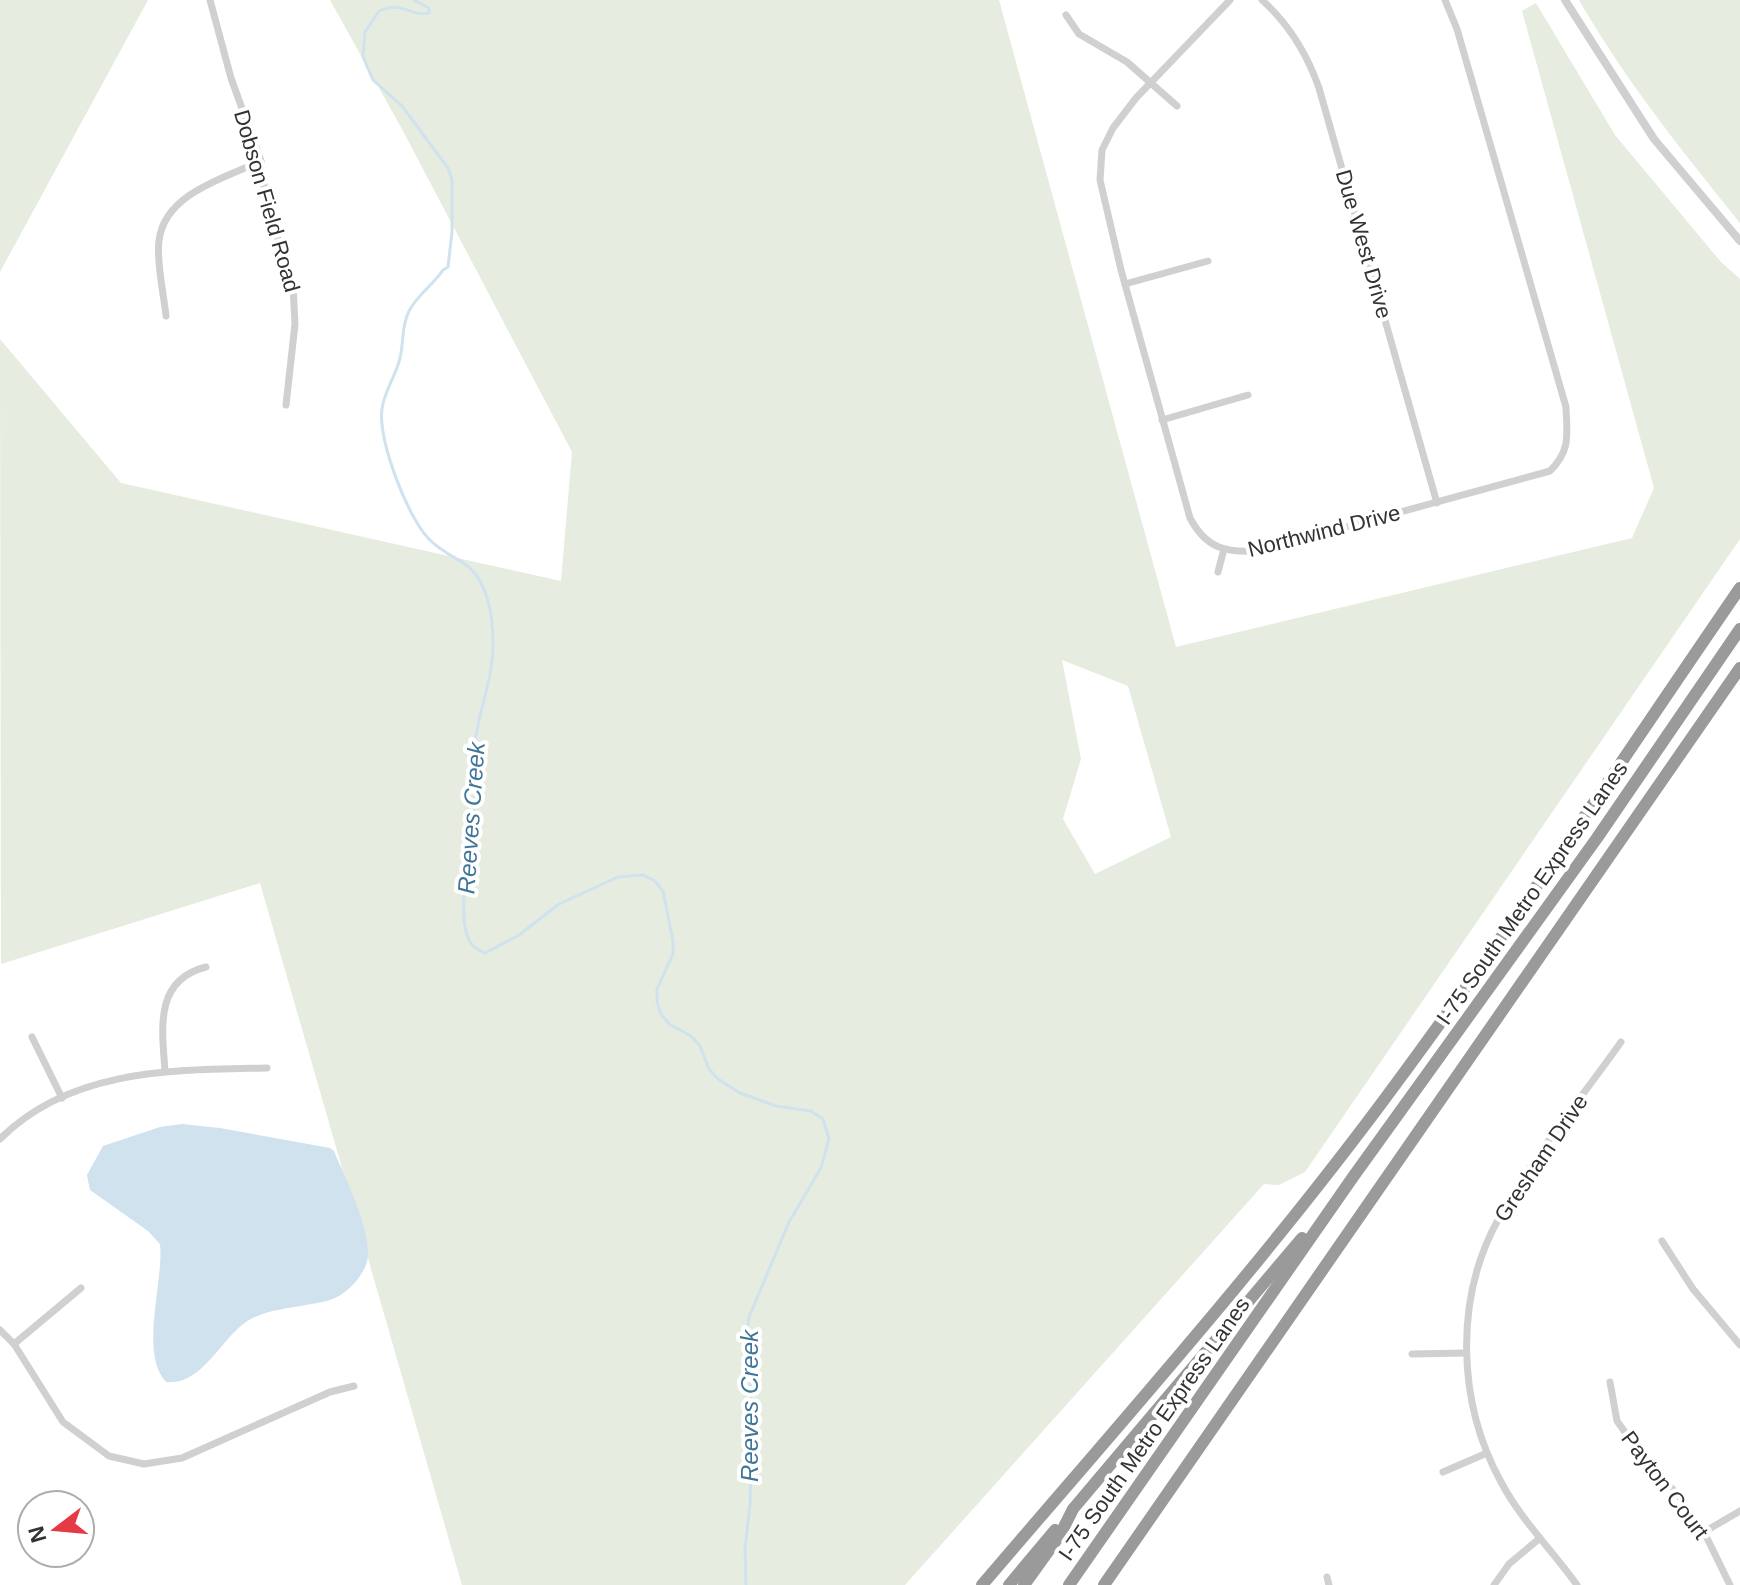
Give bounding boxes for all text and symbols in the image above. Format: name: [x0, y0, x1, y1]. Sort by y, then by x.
street label: Dobson Field Road: [229, 107, 305, 295]
street label: Due West Drive: [1331, 167, 1397, 321]
street label: Northwind Drive: [1245, 500, 1403, 562]
water label: Reeves Creek: [452, 739, 490, 895]
street label: I-75 South Metro Express Lanes: [1431, 757, 1633, 1029]
street label: Gresham Drive: [1489, 1090, 1593, 1226]
street label: I-75 South Metro Express Lanes: [1053, 1293, 1255, 1565]
water label: Reeves Creek: [736, 1328, 763, 1482]
street label: Payton Court: [1616, 1426, 1714, 1544]
north arrow: [16, 1489, 96, 1569]
text: N: [23, 1523, 51, 1545]

